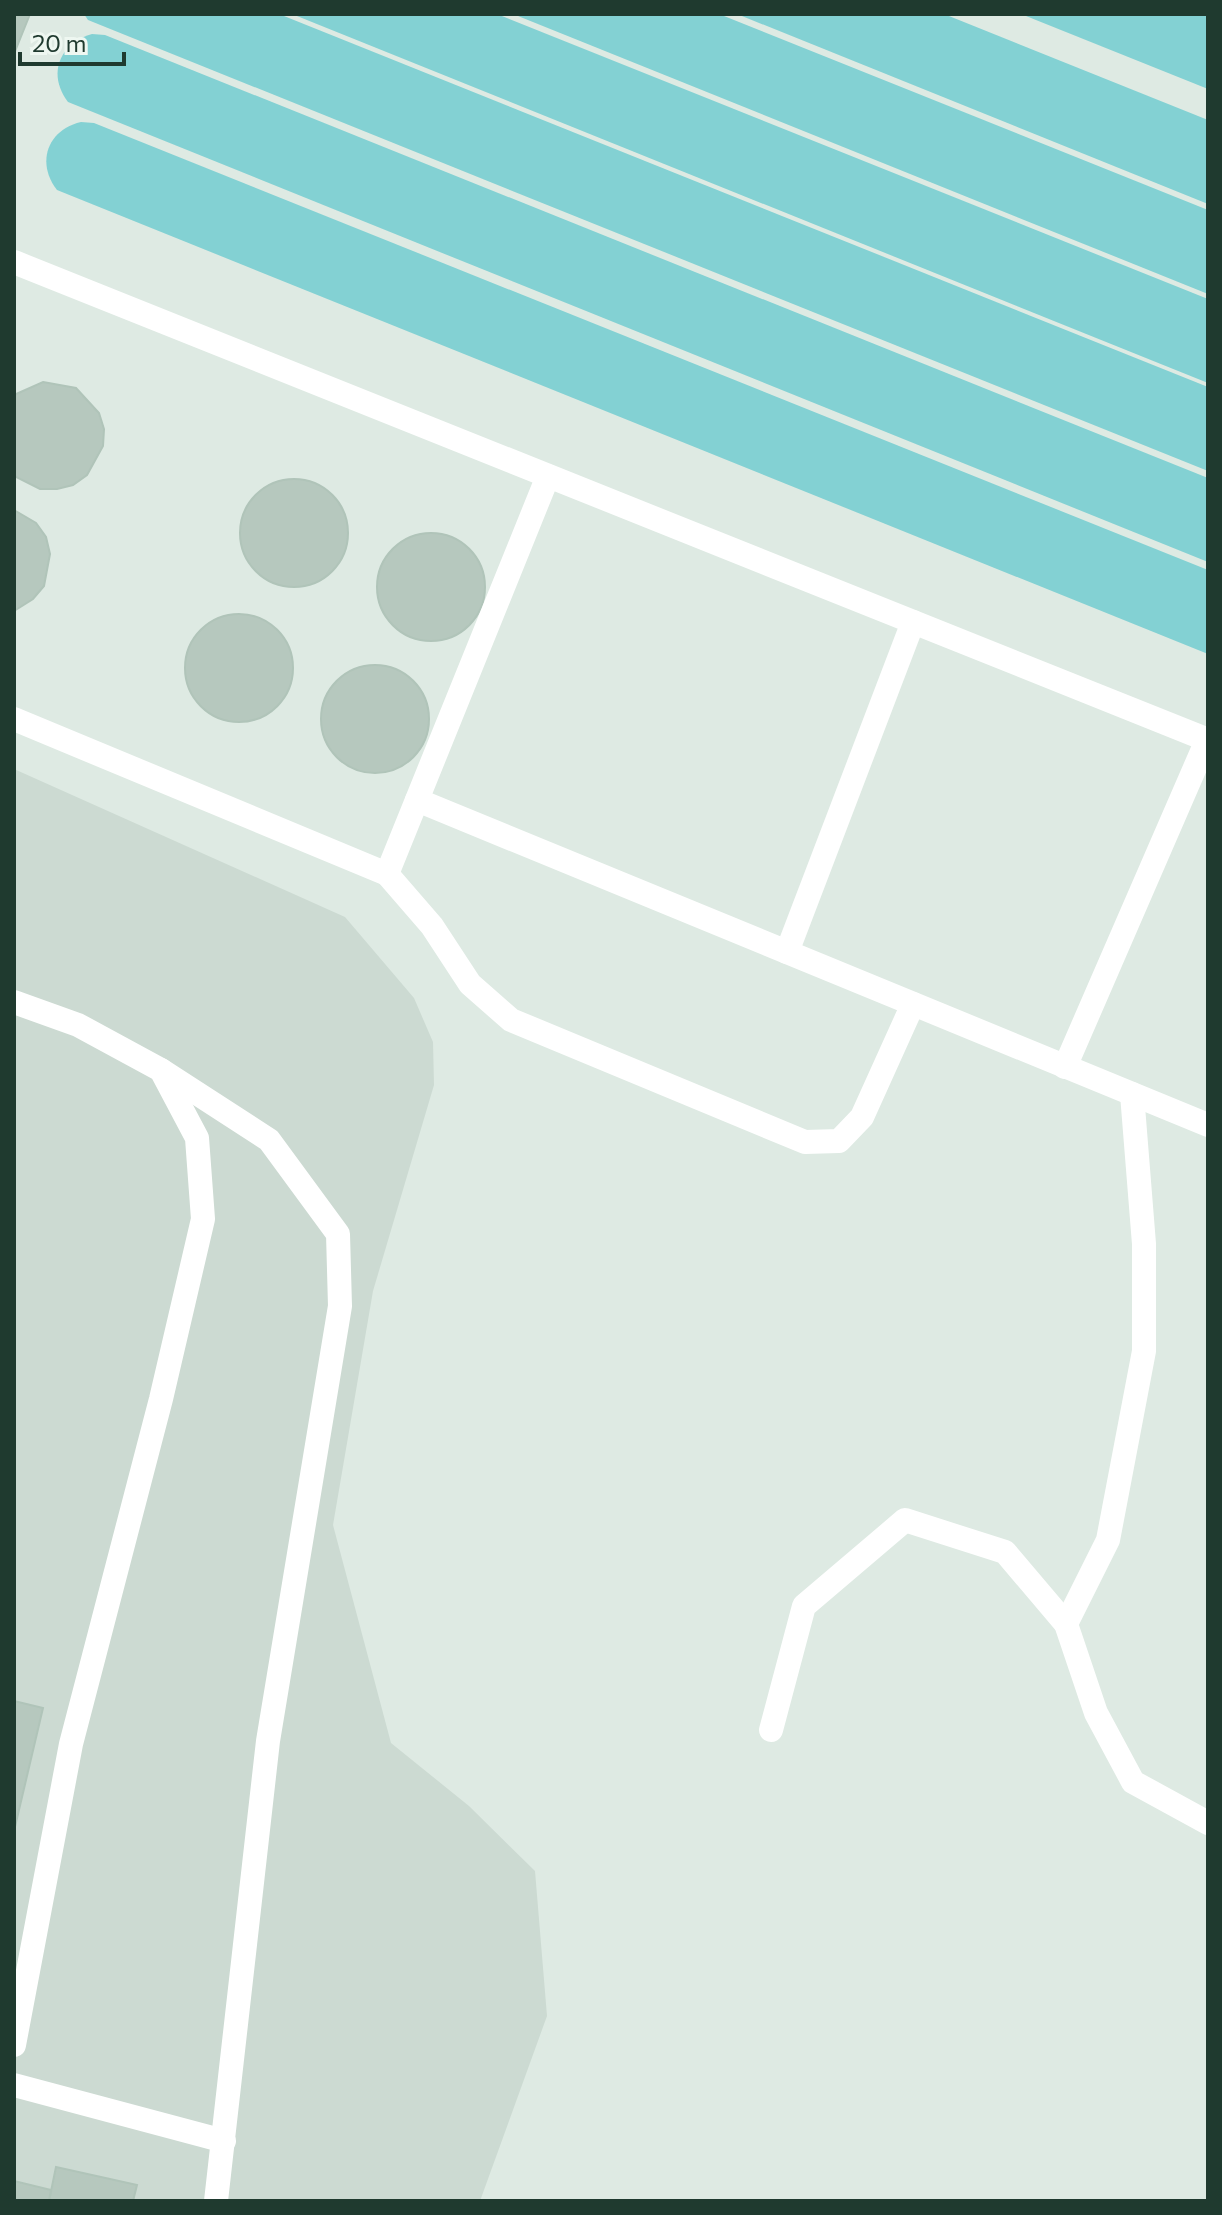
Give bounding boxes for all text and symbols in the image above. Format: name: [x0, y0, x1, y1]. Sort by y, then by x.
scale bar: [20, 16, 124, 66]
text: 20 m: [32, 28, 86, 57]

